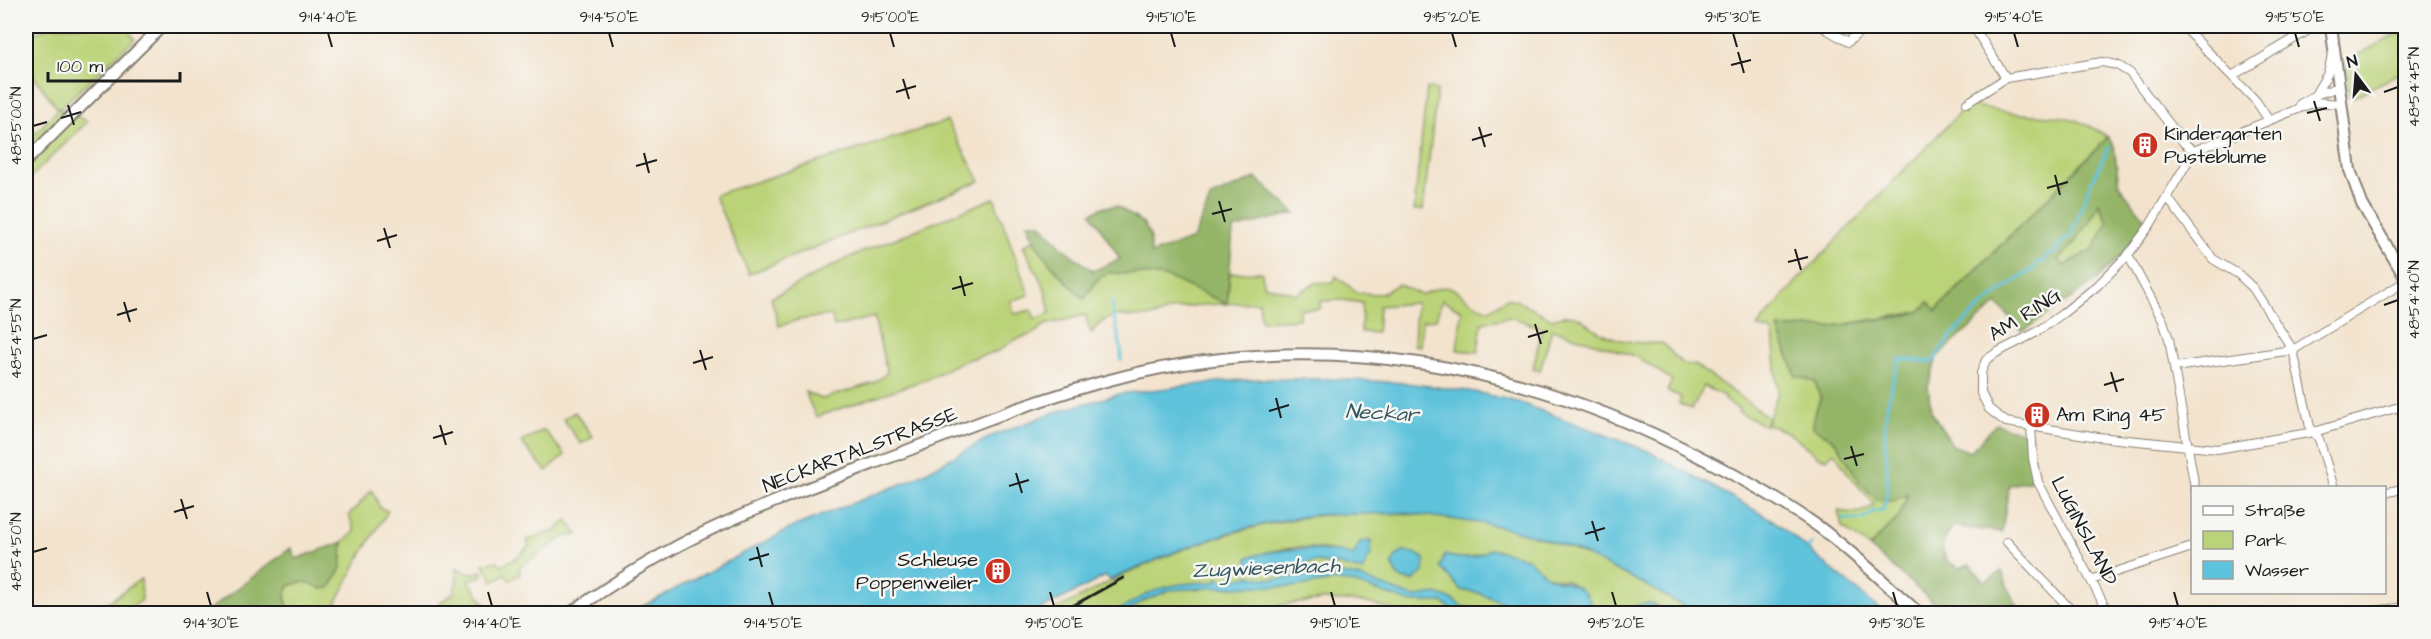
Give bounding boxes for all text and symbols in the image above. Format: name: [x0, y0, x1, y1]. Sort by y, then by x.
text: 9°14'40"E: [299, 7, 357, 28]
text: 9°14'50"E: [580, 7, 639, 28]
text: 9°15'00"E: [861, 7, 919, 28]
text: 9°15'10"E: [1146, 7, 1196, 28]
text: 9°15'20"E: [1423, 7, 1481, 28]
text: 9°15'30"E: [1705, 7, 1761, 28]
text: 9°15'40"E: [1985, 7, 2044, 28]
text: 9°15'50"E: [2265, 7, 2325, 28]
scale bar: [48, 45, 180, 83]
north arrow: [2326, 45, 2386, 105]
text: 48°54'45"N: [2404, 47, 2425, 127]
text: N: [2344, 50, 2360, 73]
text: 100 m: [57, 54, 103, 79]
text: 48°55'00"N: [6, 87, 27, 165]
place label: Kindergarten Pusteblume: [2164, 120, 2282, 171]
building icon: Kindergarten Pusteblume: [2130, 130, 2160, 160]
text: 48°54'40"N: [2404, 260, 2425, 340]
street label: AM RING: [1983, 282, 2067, 348]
text: 48°54'55"N: [6, 299, 27, 379]
water label: Neckar: [1345, 397, 1422, 430]
street label: NECKARTALSTRASSE: [758, 400, 962, 500]
building icon: Am Ring 45: [2022, 400, 2052, 430]
place label: Am Ring 45: [2056, 401, 2166, 430]
street label: LUGINSLAND: [2044, 472, 2124, 590]
legend: [2191, 486, 2386, 594]
text: Straße: [2245, 498, 2306, 523]
text: 48°54'50"N: [6, 512, 27, 592]
text: Park: [2245, 528, 2287, 553]
place label: Schleuse Poppenweiler: [856, 546, 978, 597]
water label: Zugwiesenbach: [1192, 551, 1342, 586]
building icon: Schleuse Poppenweiler: [983, 556, 1013, 586]
text: Wasser: [2245, 558, 2309, 583]
text: 9°14'30"E: [183, 613, 239, 634]
text: 9°14'40"E: [463, 613, 521, 634]
text: 9°14'50"E: [744, 613, 803, 634]
text: 9°15'00"E: [1025, 613, 1083, 634]
text: 9°15'10"E: [1310, 613, 1360, 634]
text: 9°15'20"E: [1587, 613, 1645, 634]
text: 9°15'30"E: [1869, 613, 1925, 634]
text: 9°15'40"E: [2149, 613, 2208, 634]

